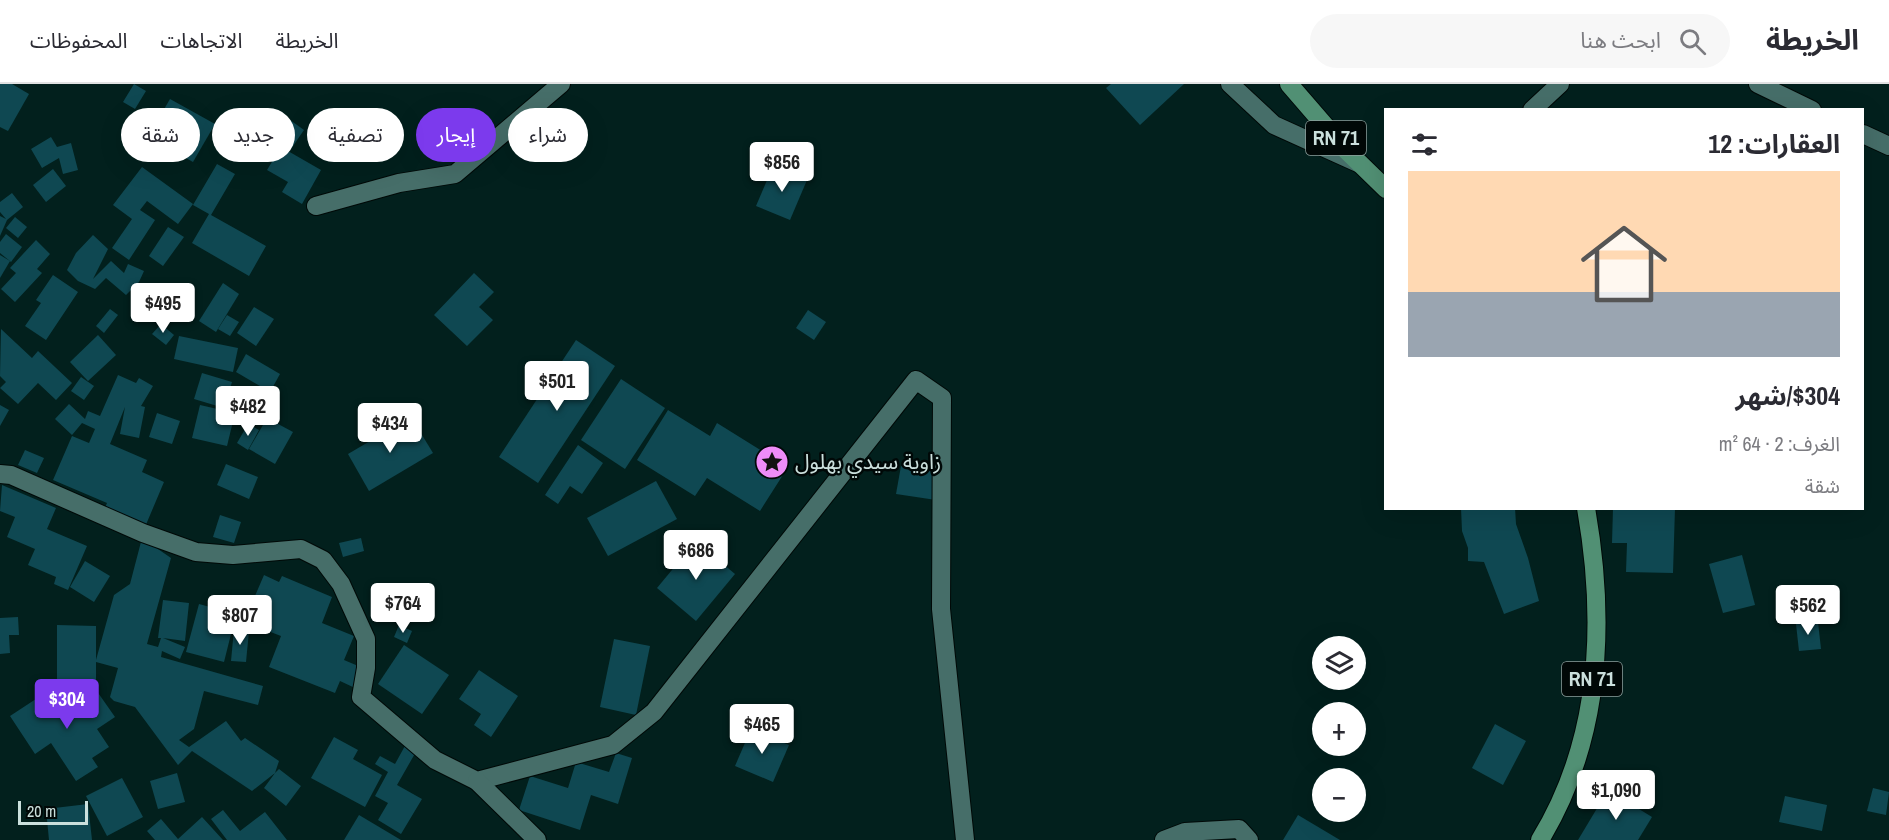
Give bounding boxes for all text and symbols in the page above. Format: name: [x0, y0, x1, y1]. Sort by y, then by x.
search box: [1310, 14, 1730, 68]
text: الخريطة: [1766, 21, 1859, 59]
text: ابحث هنا: [1580, 25, 1661, 55]
icon: search: [1676, 25, 1709, 58]
text: المحفوظات: [30, 26, 127, 55]
text: الاتجاهات: [160, 26, 242, 55]
text: الخريطة: [275, 26, 338, 55]
chip: شقة: [121, 108, 200, 162]
chip: جديد: [212, 108, 295, 162]
chip: تصفية: [307, 108, 404, 162]
chip: إيجار: [416, 108, 496, 162]
chip: شراء: [508, 108, 588, 162]
road number: RN 71: [1306, 121, 1366, 155]
text: العقارات: 12: [1708, 126, 1840, 161]
icon: filters: [1408, 128, 1441, 161]
pin: $856: [746, 142, 818, 193]
text: $856: [764, 148, 800, 175]
icon: home: [1570, 210, 1678, 318]
pin: $495: [127, 283, 199, 334]
text: $495: [145, 289, 181, 316]
pin: $501: [521, 361, 593, 412]
text: $501: [539, 367, 575, 394]
text: $304/شهر: [1735, 378, 1840, 413]
pin: $482: [212, 386, 284, 437]
text: $482: [230, 392, 266, 419]
pin: $434: [354, 403, 426, 454]
text: $434: [372, 409, 408, 436]
text: الغرف: 2 · 64 m²: [1719, 430, 1840, 457]
place icon: زاوية سيدي بهلول: [754, 444, 790, 480]
place label: زاوية سيدي بهلول: [795, 447, 941, 478]
text: شقة: [1805, 472, 1840, 499]
pin: $686: [660, 530, 732, 581]
text: $686: [678, 536, 714, 563]
pin: $764: [367, 583, 439, 634]
pin: $562: [1772, 585, 1844, 636]
text: $764: [385, 589, 421, 616]
text: $562: [1790, 591, 1826, 618]
pin: $807: [204, 595, 276, 646]
text: $807: [222, 601, 258, 628]
map controls: [1312, 636, 1366, 822]
button: layers: [1312, 636, 1366, 690]
road number: RN 71: [1562, 662, 1622, 696]
pin: $304: [31, 679, 103, 730]
text: $304: [49, 685, 85, 712]
button: +: [1312, 702, 1366, 756]
pin: $465: [726, 704, 798, 755]
text: $465: [744, 710, 780, 737]
button: −: [1312, 768, 1366, 822]
pin: $1,090: [1567, 770, 1665, 821]
text: $1,090: [1591, 776, 1641, 803]
scale bar: [18, 798, 88, 826]
text: 20 m: [27, 800, 56, 822]

